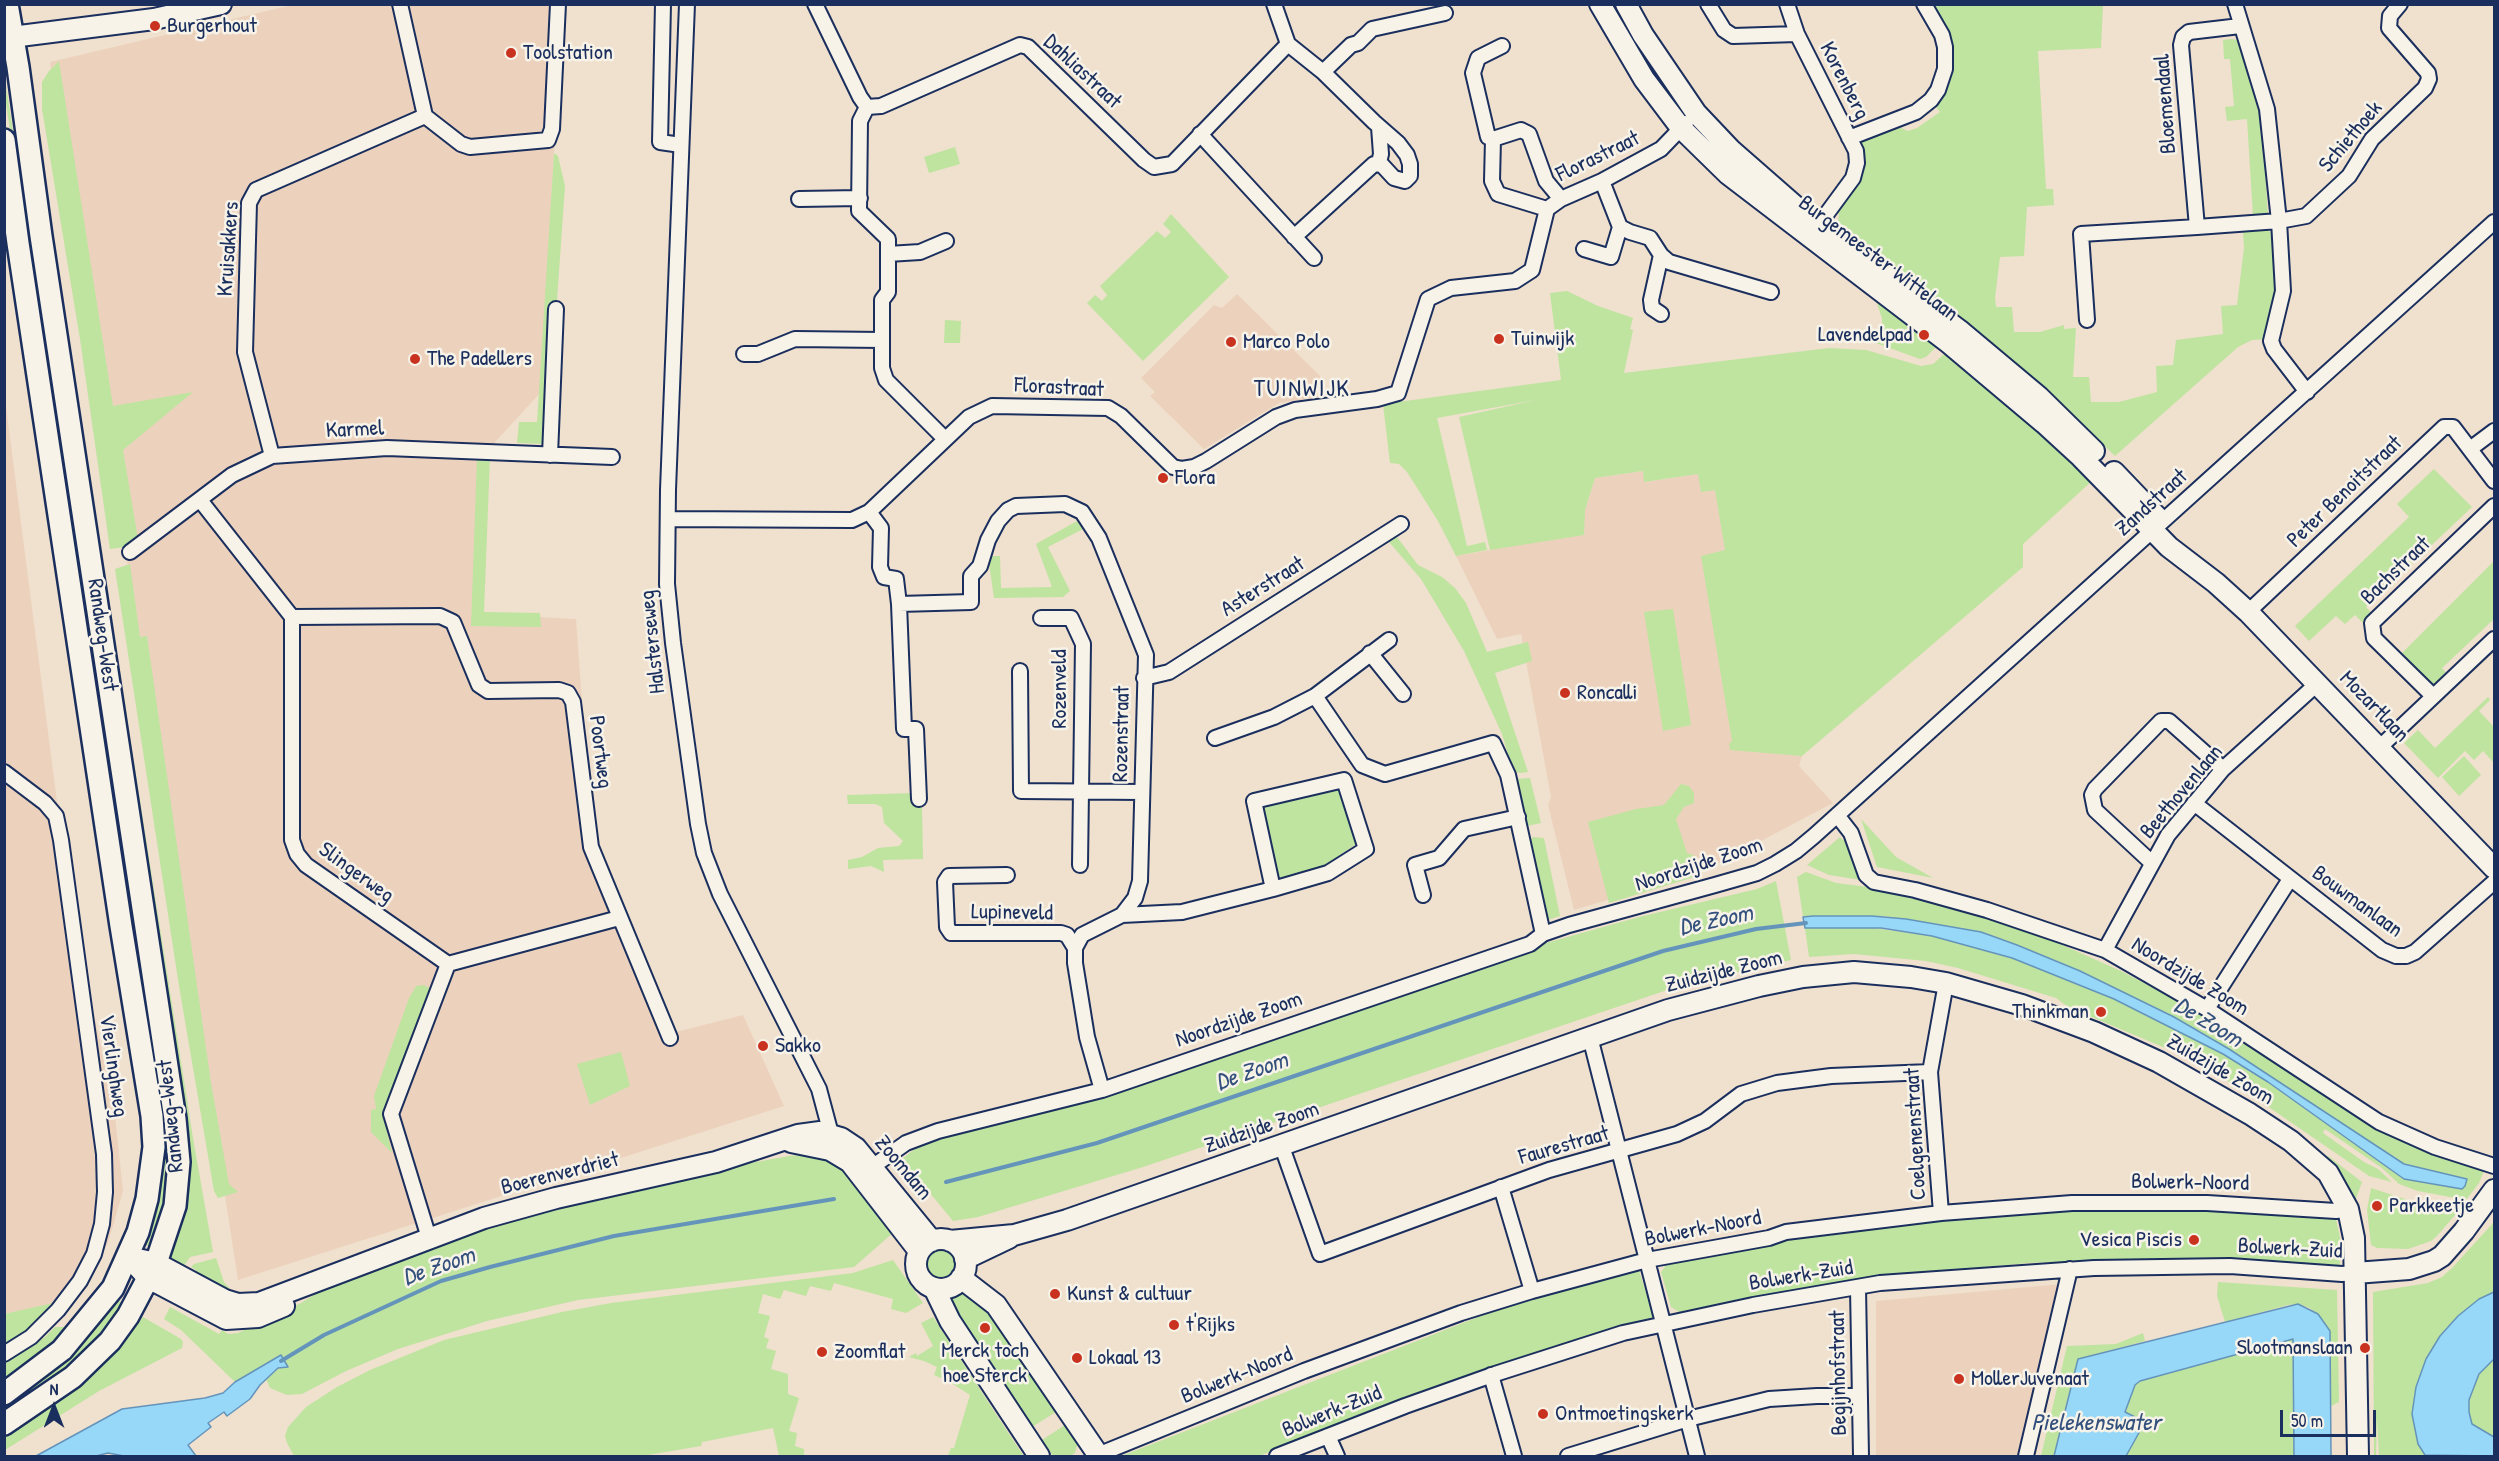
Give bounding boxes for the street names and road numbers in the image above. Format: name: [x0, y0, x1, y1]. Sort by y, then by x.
street label: Dahliastraat: [1038, 29, 1126, 115]
street label: Korenberg: [1813, 38, 1875, 124]
street label: Bloemendaal: [2149, 53, 2183, 155]
street label: Schiethoek: [2314, 96, 2388, 178]
street label: Florastraat: [1552, 126, 1644, 188]
street label: Burgemeester Wittelaan: [1793, 190, 1963, 328]
street label: Kruisakkers: [213, 201, 245, 297]
street label: Florastraat: [1014, 372, 1104, 404]
street label: Karmel: [325, 415, 385, 445]
street label: Peter Benoitstraat: [2282, 430, 2408, 554]
street label: Zandstraat: [2111, 464, 2193, 542]
street label: Bachstraat: [2356, 531, 2436, 611]
street label: Asterstraat: [1216, 551, 1310, 623]
street label: Randweg-West: [81, 577, 123, 693]
street label: Halsterseweg: [634, 589, 672, 695]
street label: Rozenveld: [1047, 650, 1073, 728]
street label: Mozartlaan: [2334, 666, 2414, 748]
street label: Rozenstraat: [1108, 686, 1136, 782]
street label: Poortweg: [582, 714, 618, 790]
street label: Beethovenlaan: [2135, 740, 2229, 844]
street label: Noordzijde Zoom: [1632, 832, 1766, 898]
street label: Slingerweg: [313, 837, 399, 909]
street label: Bouwmanlaan: [2307, 860, 2407, 944]
street label: Lupineveld: [971, 899, 1053, 927]
street label: Noordzijde Zoom: [2127, 932, 2253, 1022]
street label: Zuidzijde Zoom: [1663, 945, 1785, 999]
street label: Noordzijde Zoom: [1172, 986, 1306, 1054]
street label: Vierlinghweg: [93, 1013, 133, 1119]
street label: Zuidzijde Zoom: [2162, 1029, 2278, 1111]
street label: Randweg-West: [152, 1058, 190, 1174]
street label: Coelgenenstraat: [1899, 1067, 1933, 1201]
street label: Zuidzijde Zoom: [1201, 1096, 1323, 1160]
street label: Faurestraat: [1516, 1121, 1612, 1171]
street label: Zoomdam: [868, 1130, 938, 1206]
street label: Boerenverdriet: [498, 1147, 622, 1201]
street label: Bolwerk-Noord: [2131, 1169, 2249, 1197]
street label: Bolwerk-Noord: [1643, 1205, 1763, 1253]
street label: Bolwerk-Zuid: [2237, 1233, 2343, 1265]
street label: Bolwerk-Zuid: [1747, 1255, 1855, 1297]
street label: Begijnhofstraat: [1825, 1310, 1853, 1436]
street label: Bolwerk-Noord: [1177, 1342, 1297, 1410]
street label: Bolwerk-Zuid: [1278, 1380, 1386, 1444]

